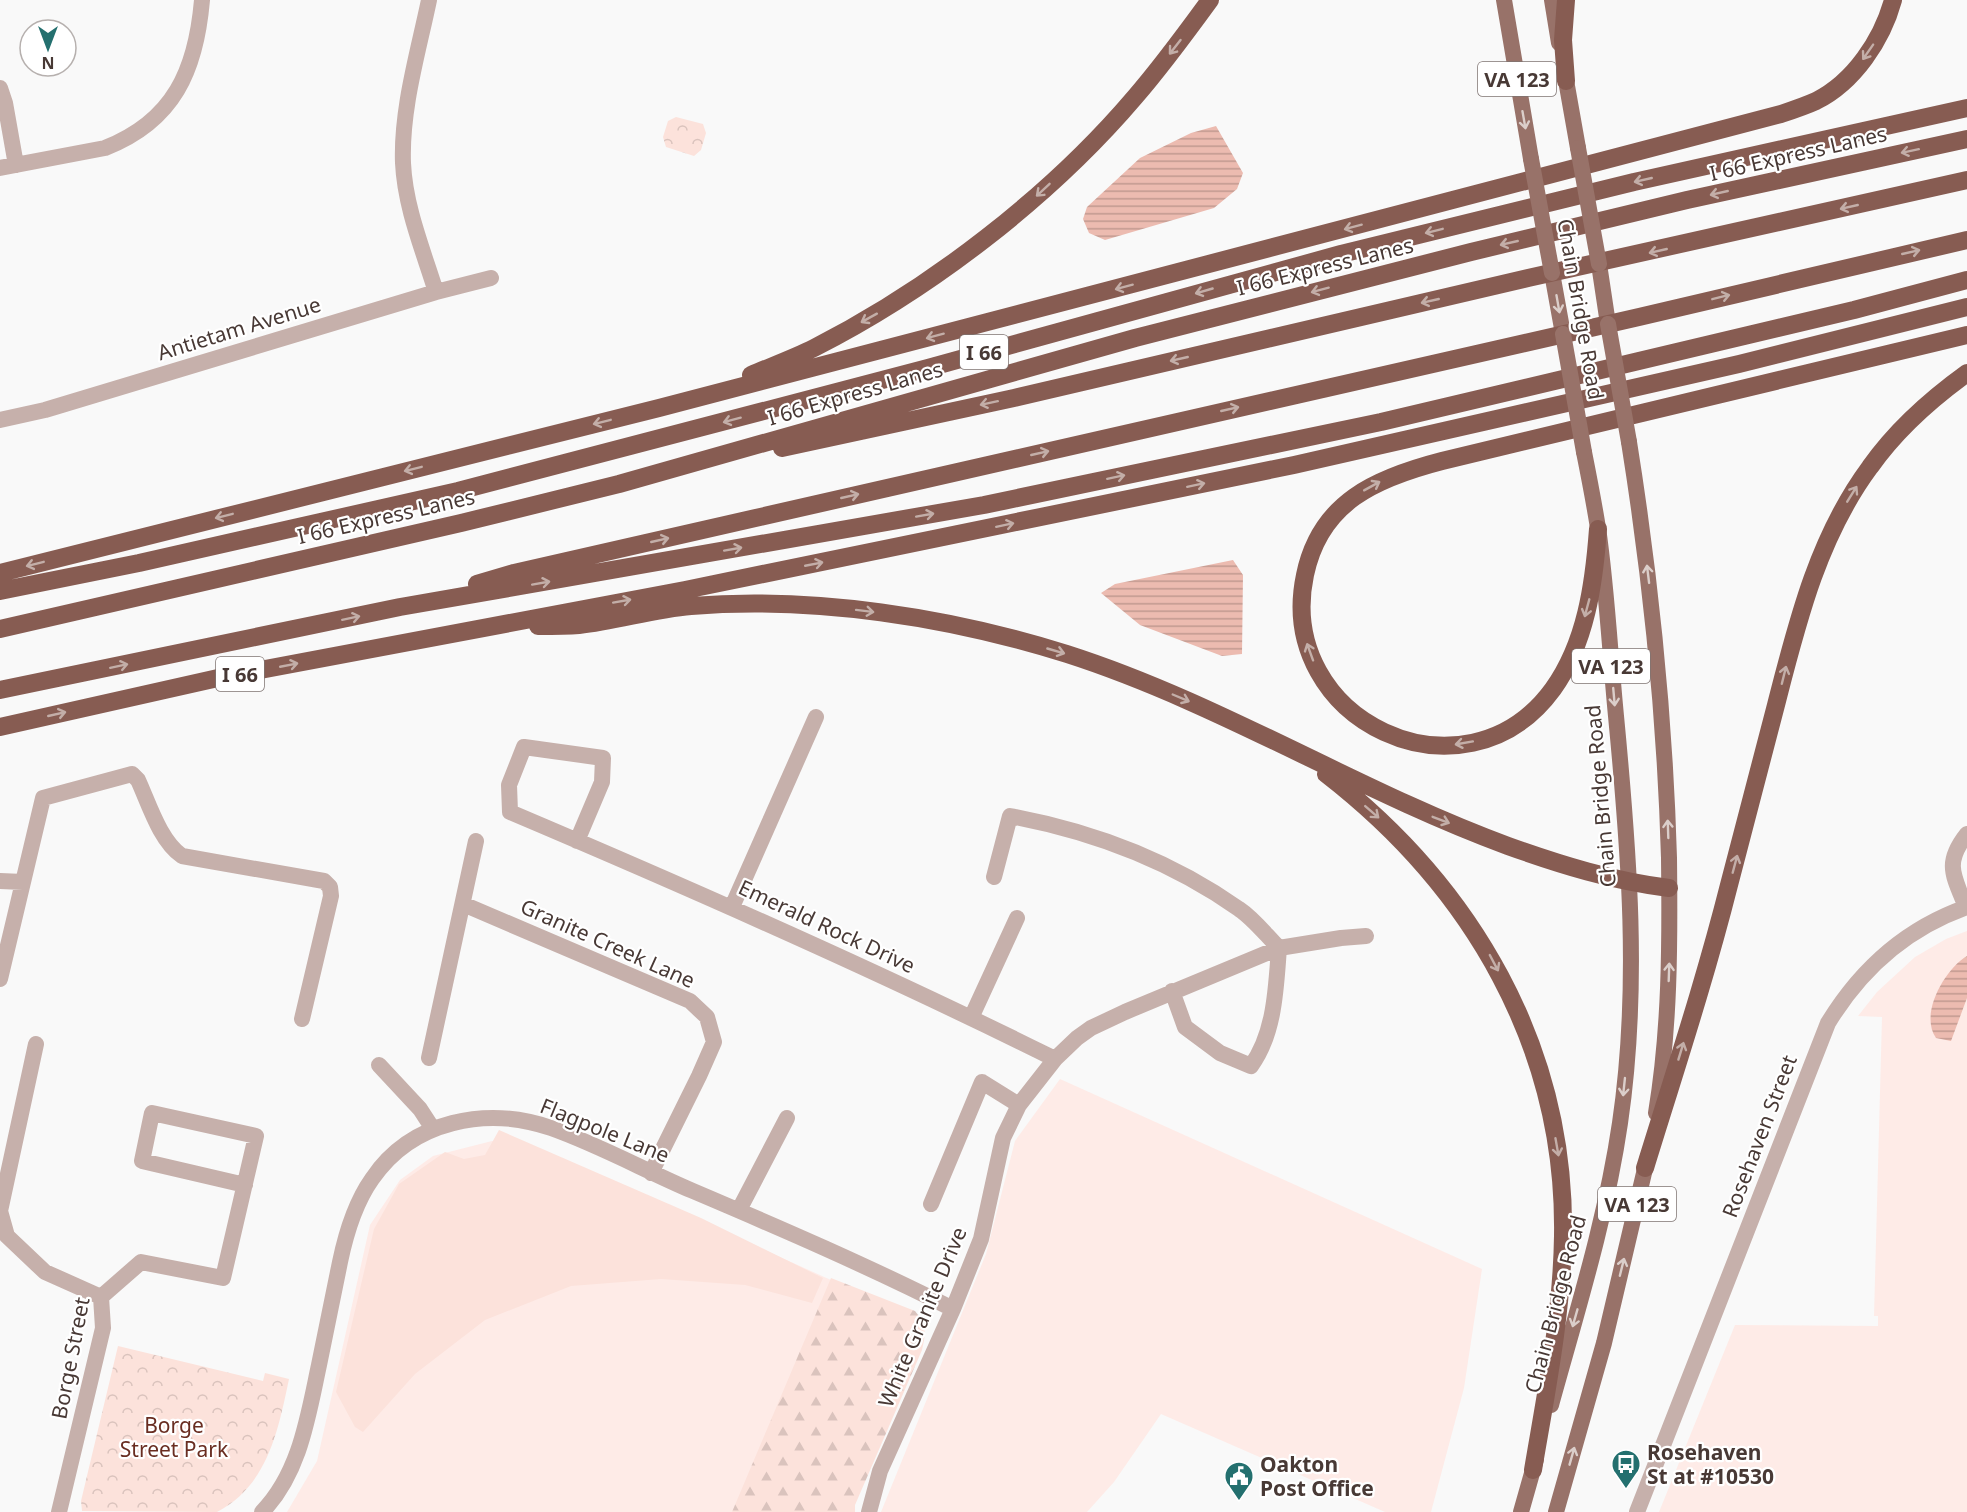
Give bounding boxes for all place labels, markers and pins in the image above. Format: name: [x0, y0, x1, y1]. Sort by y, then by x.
place label: Rosehaven St at #10530: [1647, 1438, 1774, 1490]
bus stop icon: Rosehaven St at #10530: [1610, 1448, 1642, 1490]
place label: Oakton Post Office: [1260, 1450, 1374, 1502]
public building icon: Oakton Post Office: [1223, 1460, 1255, 1502]

